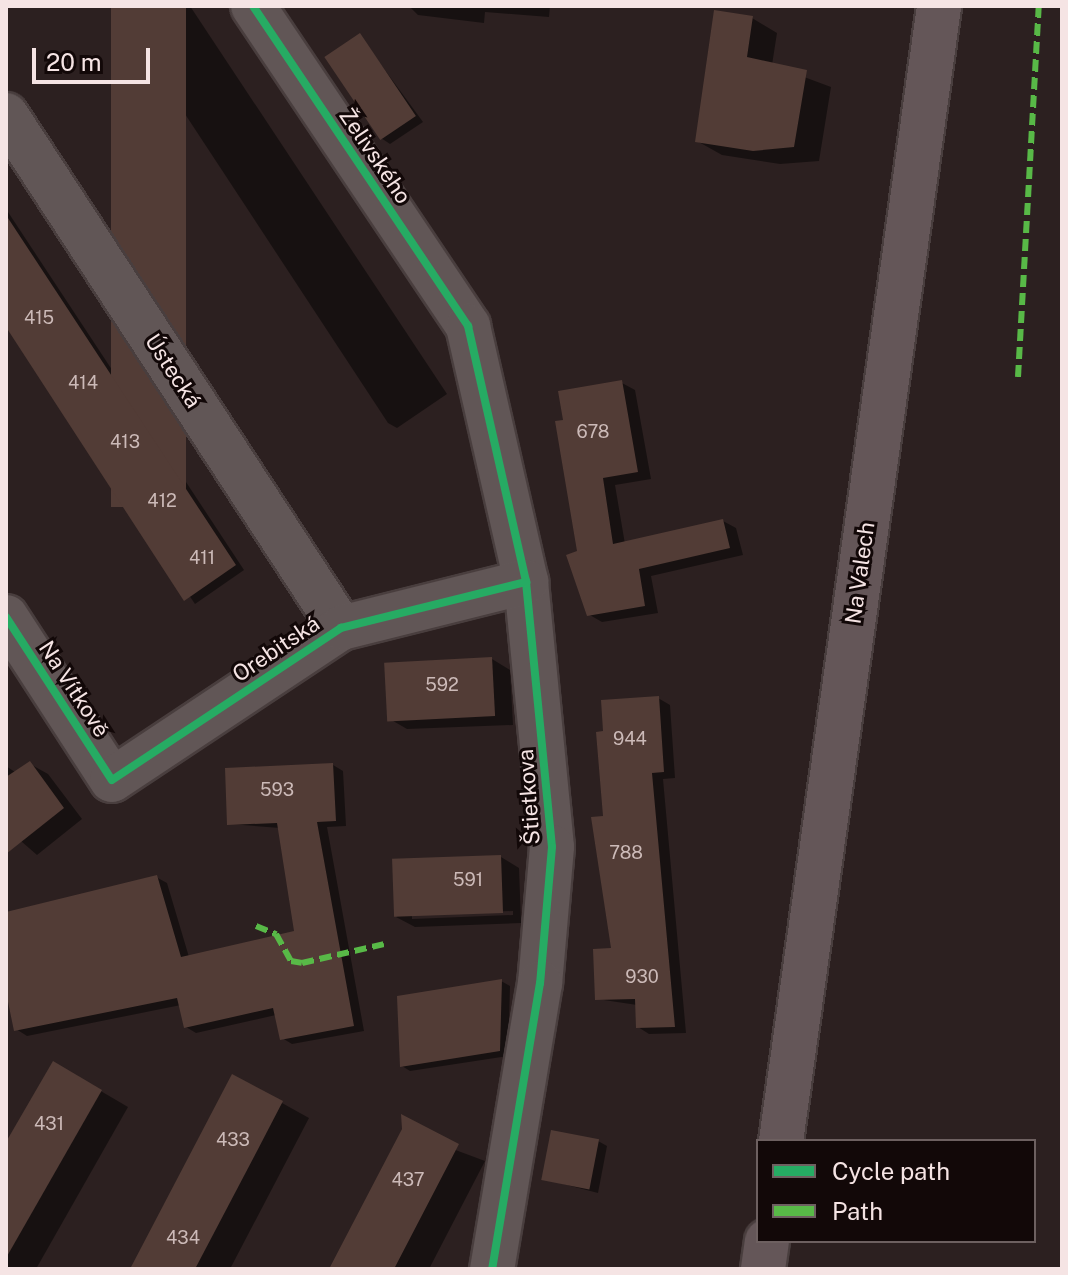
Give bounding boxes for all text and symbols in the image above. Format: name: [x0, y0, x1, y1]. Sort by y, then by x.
scale bar: [36, 32, 154, 82]
text: 20 m: [46, 48, 102, 76]
street label: Želivského: [333, 103, 417, 209]
house number: 415: [24, 307, 54, 329]
street label: Ústecká: [139, 329, 207, 413]
house number: 414: [68, 372, 98, 394]
house number: 678: [577, 421, 609, 443]
house number: 413: [110, 431, 140, 453]
house number: 412: [147, 490, 177, 512]
street label: Na Valech: [840, 520, 880, 626]
house number: 411: [189, 547, 215, 569]
street label: Orebitská: [227, 610, 325, 688]
street label: Na Vítkově: [33, 636, 115, 742]
house number: 592: [425, 674, 459, 696]
house number: 944: [613, 728, 647, 750]
street label: Štietkova: [512, 748, 546, 846]
house number: 593: [260, 779, 294, 801]
house number: 788: [609, 842, 643, 864]
house number: 591: [453, 869, 483, 891]
house number: 930: [625, 966, 659, 988]
house number: 431: [34, 1113, 64, 1135]
house number: 433: [216, 1129, 250, 1151]
legend: [756, 1139, 1036, 1243]
text: Cycle path: [832, 1157, 950, 1185]
house number: 437: [391, 1169, 425, 1191]
text: Path: [832, 1197, 883, 1225]
house number: 434: [166, 1227, 200, 1249]

